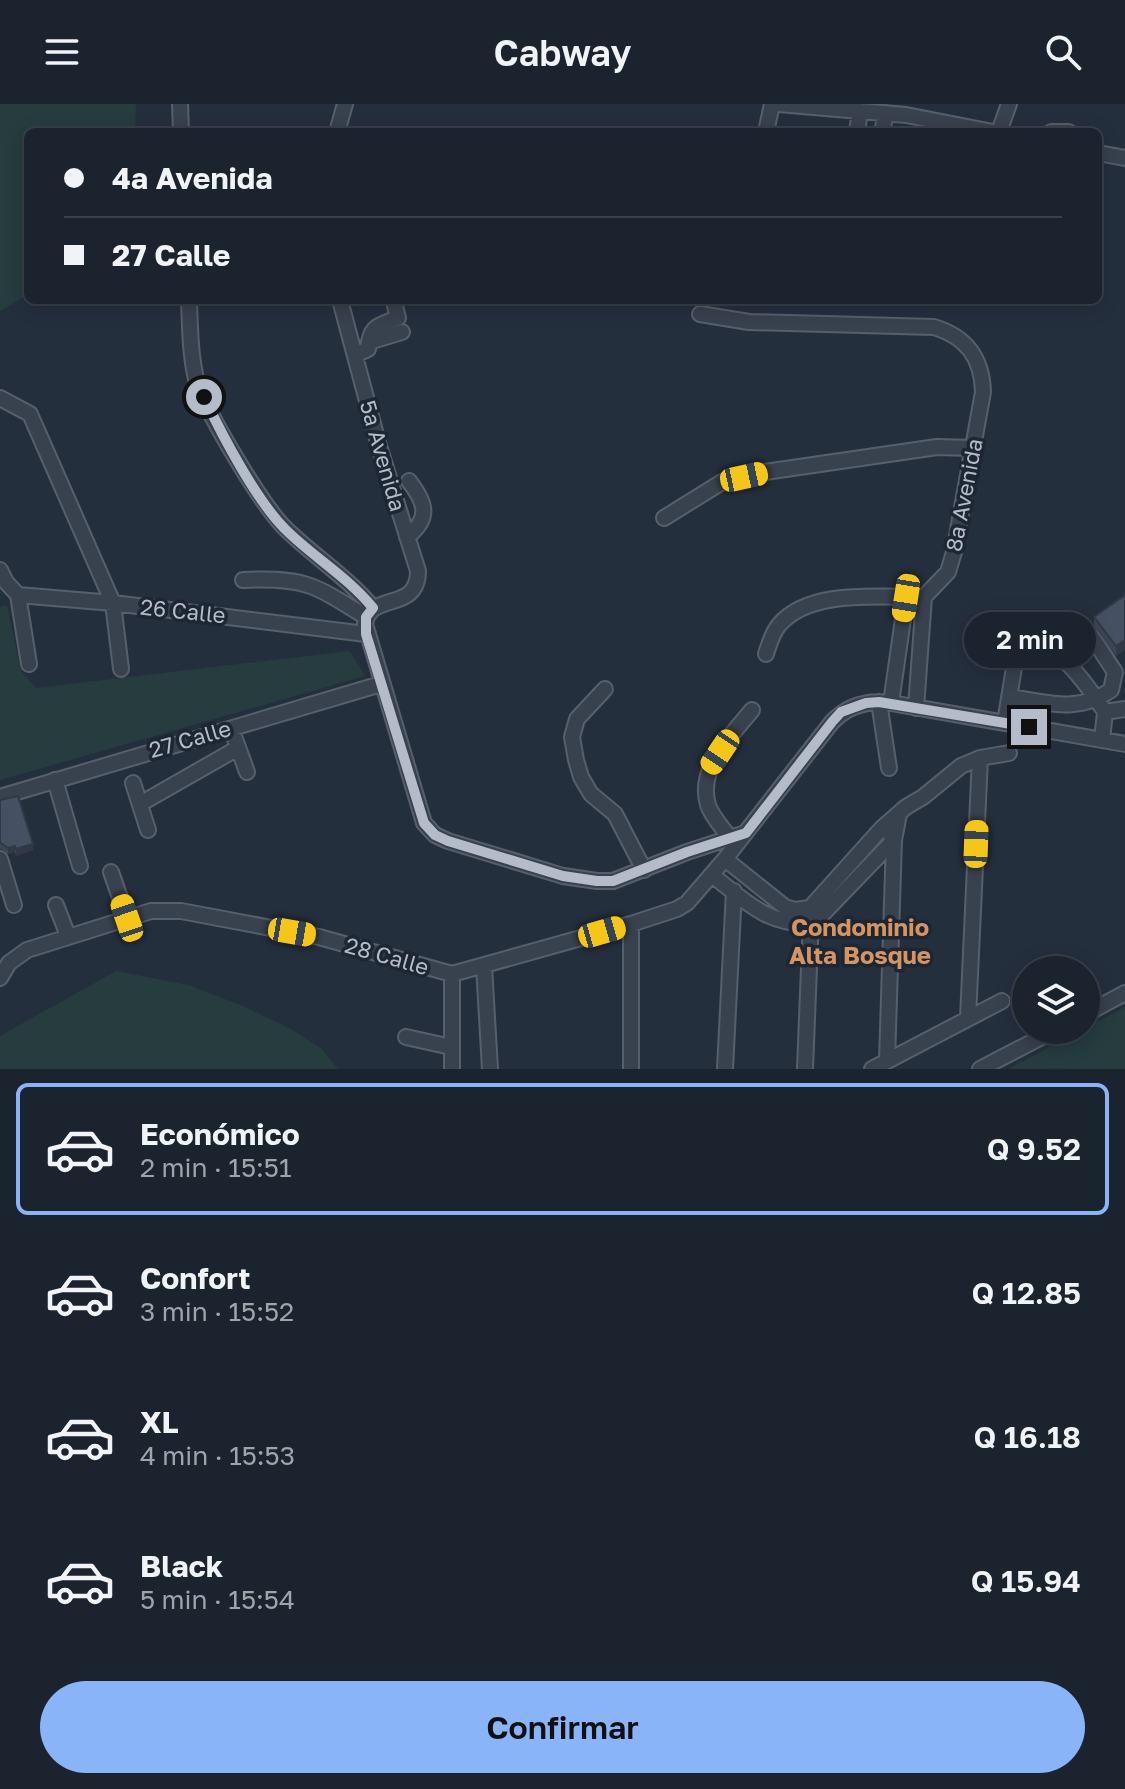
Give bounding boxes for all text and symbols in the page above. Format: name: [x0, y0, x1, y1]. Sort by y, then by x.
icon: menu: [40, 30, 84, 74]
icon: search: [1041, 30, 1085, 74]
text: Cabway: [493, 31, 632, 74]
text: 4a Avenida: [112, 160, 273, 196]
text: 27 Calle: [112, 237, 231, 273]
route start: [186, 379, 222, 415]
street label: 5a Avenida: [355, 397, 412, 514]
street label: 8a Avenida: [939, 436, 988, 554]
car: [718, 460, 770, 494]
car: [890, 572, 922, 624]
street label: 26 Calle: [139, 593, 227, 628]
callout: 2 min: [963, 611, 1095, 667]
text: 2 min: [996, 624, 1064, 655]
route end: [1011, 709, 1047, 745]
street label: 27 Calle: [146, 714, 234, 763]
car: [697, 725, 743, 779]
car: [963, 820, 989, 868]
car: [108, 891, 146, 945]
district label: Condominio Alta Bosque: [789, 912, 931, 969]
car: [576, 914, 628, 950]
car: [266, 916, 318, 948]
street label: 28 Calle: [342, 931, 432, 980]
map controls: [1012, 956, 1100, 1044]
button: layers: [1012, 956, 1100, 1044]
icon: car: [44, 1113, 116, 1185]
text: Económico: [140, 1116, 300, 1152]
text: Q 9.52: [987, 1131, 1081, 1167]
text: 2 min · 15:51: [140, 1152, 292, 1183]
icon: car: [44, 1257, 116, 1329]
text: Confort: [140, 1260, 251, 1296]
text: Q 12.85: [972, 1275, 1081, 1311]
text: 3 min · 15:52: [140, 1296, 294, 1327]
icon: car: [44, 1401, 116, 1473]
text: XL: [140, 1404, 179, 1440]
text: Q 16.18: [974, 1419, 1081, 1455]
text: 4 min · 15:53: [140, 1440, 295, 1471]
icon: car: [44, 1545, 116, 1617]
text: Black: [140, 1548, 223, 1584]
text: Q 15.94: [971, 1563, 1081, 1599]
text: 5 min · 15:54: [140, 1584, 295, 1615]
button: Confirmar: [40, 1681, 1085, 1773]

